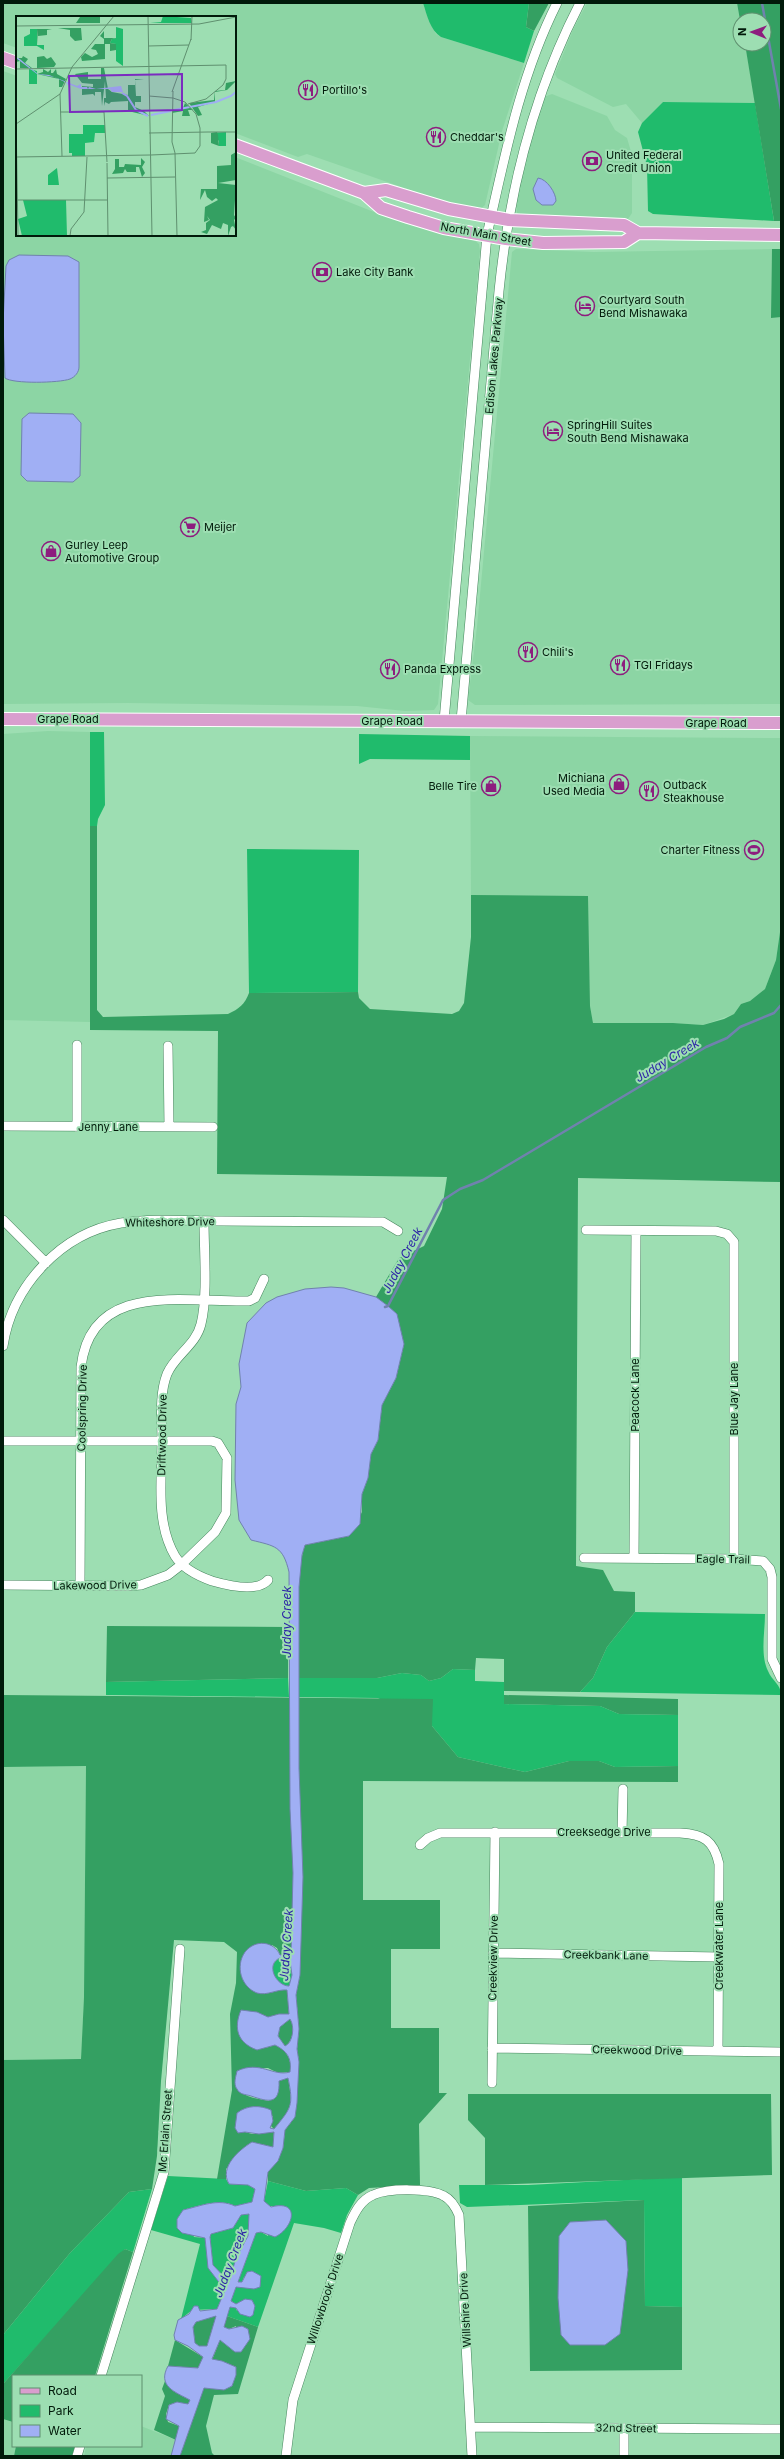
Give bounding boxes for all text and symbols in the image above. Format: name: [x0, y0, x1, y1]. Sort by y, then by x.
north arrow: [732, 12, 772, 52]
inset map: [16, 16, 236, 236]
text: N: [735, 28, 749, 36]
restaurant icon: Portillo's: [297, 79, 319, 101]
place label: Portillo's: [322, 83, 367, 97]
restaurant icon: Cheddar's: [425, 126, 447, 148]
place label: Cheddar's: [450, 130, 504, 144]
place label: United Federal Credit Union: [606, 148, 682, 175]
bank icon: United Federal Credit Union: [581, 150, 603, 172]
street label: North Main Street: [440, 219, 533, 249]
bank icon: Lake City Bank: [311, 261, 333, 283]
place label: Lake City Bank: [336, 265, 413, 279]
place label: Courtyard South Bend Mishawaka: [599, 293, 687, 320]
hotel icon: Courtyard South Bend Mishawaka: [574, 295, 596, 317]
street label: Edison Lakes Parkway: [482, 297, 506, 415]
place label: SpringHill Suites South Bend Mishawaka: [567, 418, 689, 445]
hotel icon: SpringHill Suites South Bend Mishawaka: [542, 420, 564, 442]
supermarket icon: Meijer: [179, 516, 201, 538]
place label: Meijer: [204, 520, 236, 534]
place label: Gurley Leep Automotive Group: [65, 538, 159, 565]
shop icon: Gurley Leep Automotive Group: [40, 540, 62, 562]
restaurant icon: Chili's: [517, 641, 539, 663]
place label: Chili's: [542, 645, 574, 659]
restaurant icon: TGI Fridays: [609, 654, 631, 676]
restaurant icon: Panda Express: [379, 658, 401, 680]
place label: TGI Fridays: [634, 658, 693, 672]
place label: Panda Express: [404, 662, 481, 676]
street label: Grape Road: [37, 712, 99, 726]
street label: Grape Road: [361, 714, 423, 728]
street label: Grape Road: [685, 716, 747, 730]
place label: Michiana Used Media: [543, 771, 605, 798]
shop icon: Michiana Used Media: [608, 773, 630, 795]
shop icon: Belle Tire: [480, 775, 502, 797]
place label: Outback Steakhouse: [663, 778, 724, 805]
place label: Belle Tire: [428, 779, 477, 793]
restaurant icon: Outback Steakhouse: [638, 780, 660, 802]
sports icon: Charter Fitness: [743, 839, 765, 861]
place label: Charter Fitness: [661, 843, 740, 857]
water label: Juday Creek: [632, 1035, 702, 1085]
street label: Jenny Lane: [78, 1120, 138, 1134]
street label: Whiteshore Drive: [125, 1214, 215, 1230]
water label: Juday Creek: [378, 1224, 426, 1295]
street label: Peacock Lane: [628, 1358, 642, 1432]
street label: Blue Jay Lane: [727, 1363, 741, 1435]
street label: Coolspring Drive: [74, 1364, 90, 1452]
street label: Driftwood Drive: [154, 1394, 170, 1476]
street label: Eagle Trail: [696, 1552, 750, 1566]
street label: Lakewood Drive: [53, 1577, 137, 1593]
water label: Juday Creek: [279, 1586, 294, 1658]
street label: Creeksedge Drive: [557, 1825, 651, 1839]
street label: Creekwater Lane: [712, 1902, 726, 1990]
water label: Juday Creek: [276, 1908, 296, 1981]
street label: Creekview Drive: [485, 1915, 501, 2001]
street label: Creekbank Lane: [563, 1947, 649, 1963]
street label: Creekwood Drive: [592, 2042, 682, 2058]
street label: Mc Erlain Street: [155, 2089, 175, 2173]
water label: Juday Creek: [210, 2226, 250, 2299]
street label: Willowbrook Drive: [304, 2252, 346, 2346]
street label: Willshire Drive: [456, 2272, 474, 2348]
legend: [12, 2375, 142, 2447]
text: Road: [48, 2383, 77, 2398]
text: Park: [48, 2403, 74, 2418]
street label: 32nd Street: [595, 2420, 657, 2436]
text: Water: [48, 2423, 82, 2438]

